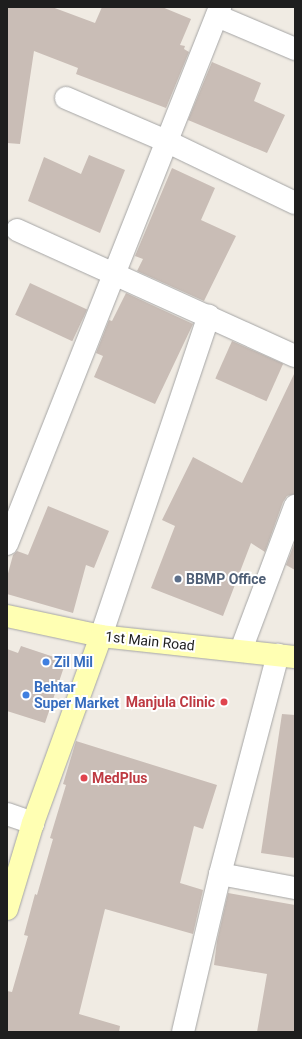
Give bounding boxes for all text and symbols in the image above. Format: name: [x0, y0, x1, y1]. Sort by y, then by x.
place label: BBMP Office: [186, 571, 266, 587]
marker: BBMP Office: [173, 574, 183, 584]
street label: 1st Main Road: [105, 628, 195, 654]
place label: Zil Mil: [54, 654, 93, 670]
marker: Zil Mil: [41, 657, 51, 667]
place label: Behtar Super Market: [34, 679, 119, 712]
marker: Behtar Super Market: [21, 690, 31, 700]
place label: Manjula Clinic: [126, 694, 215, 710]
marker: Manjula Clinic: [218, 696, 230, 708]
place label: MedPlus: [92, 770, 147, 786]
marker: MedPlus: [79, 773, 89, 783]

